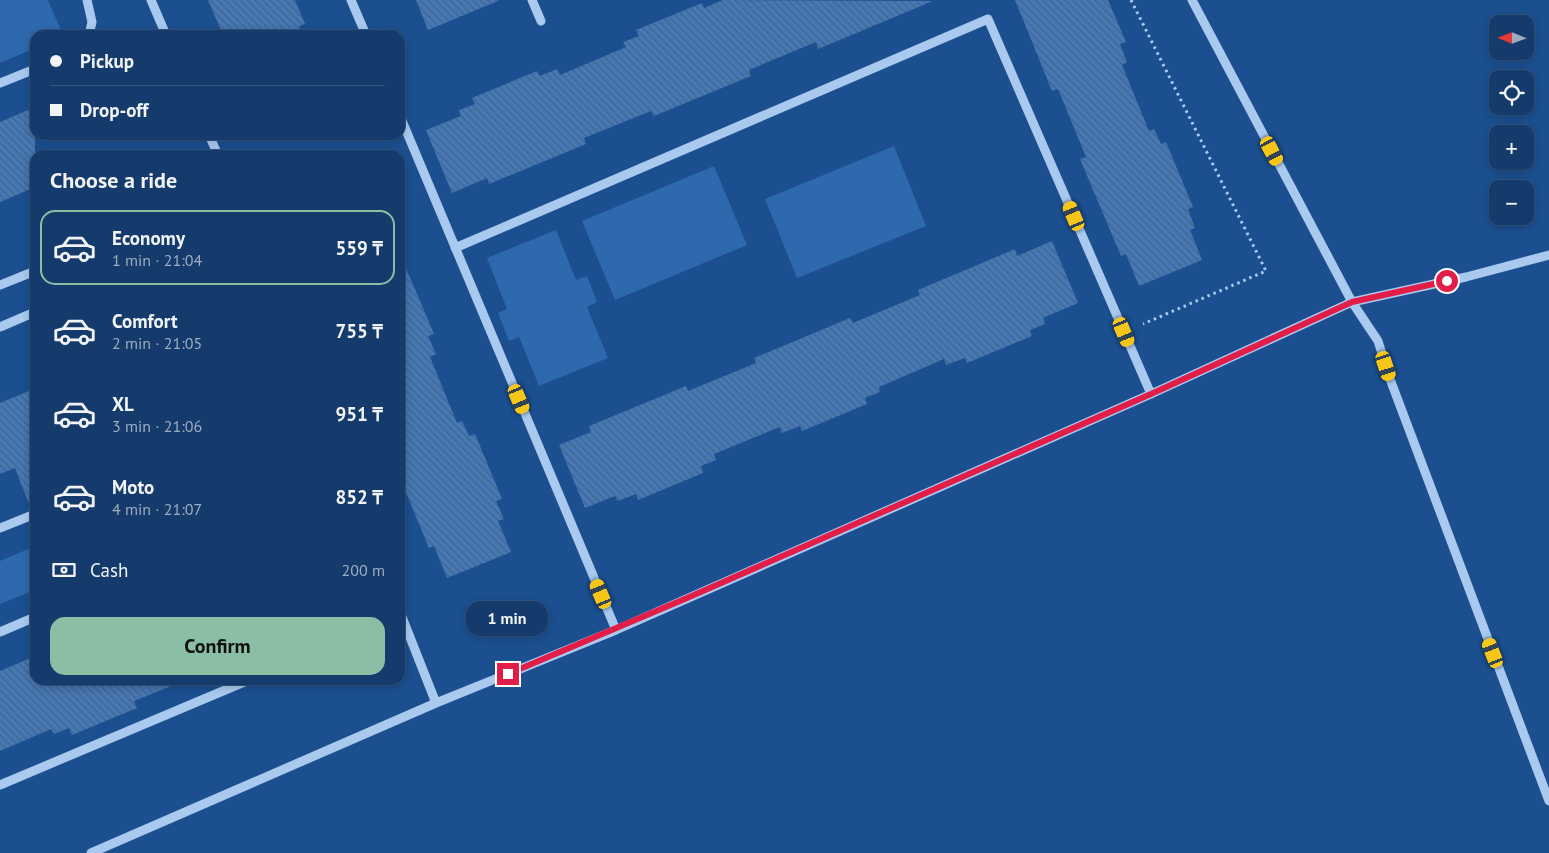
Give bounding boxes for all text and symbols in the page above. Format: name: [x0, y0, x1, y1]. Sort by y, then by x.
north arrow: [1489, 15, 1534, 60]
map controls: [1489, 15, 1534, 225]
text: Pickup: [80, 49, 134, 73]
button: locate: [1489, 70, 1534, 115]
text: Drop-off: [80, 98, 148, 122]
button: +: [1489, 125, 1534, 170]
car: [1258, 134, 1285, 168]
text: Choose a ride: [50, 166, 177, 194]
button: −: [1489, 180, 1534, 225]
car: [1061, 199, 1086, 233]
icon: car: [52, 225, 97, 270]
text: Economy: [112, 226, 185, 250]
text: 559 ₸: [335, 236, 383, 260]
text: 1 min · 21:04: [112, 250, 202, 270]
route start: [1436, 270, 1458, 292]
icon: car: [52, 308, 97, 353]
text: Comfort: [112, 309, 178, 333]
car: [1111, 315, 1136, 349]
text: 755 ₸: [335, 319, 383, 343]
text: 2 min · 21:05: [112, 333, 202, 353]
car: [1374, 349, 1397, 383]
car: [506, 382, 531, 416]
icon: car: [52, 391, 97, 436]
text: XL: [112, 392, 134, 416]
text: 951 ₸: [335, 402, 383, 426]
text: 3 min · 21:06: [112, 416, 202, 436]
icon: car: [52, 474, 97, 519]
text: Moto: [112, 475, 154, 499]
text: 852 ₸: [335, 485, 383, 509]
text: 4 min · 21:07: [112, 499, 202, 519]
icon: cash: [50, 556, 78, 584]
text: Cash: [90, 558, 128, 582]
text: 200 m: [342, 560, 385, 580]
car: [588, 577, 613, 611]
callout: 1 min: [467, 602, 549, 636]
text: 1 min: [487, 608, 527, 628]
button: Confirm: [50, 617, 385, 675]
car: [1480, 636, 1505, 670]
route end: [497, 663, 519, 685]

